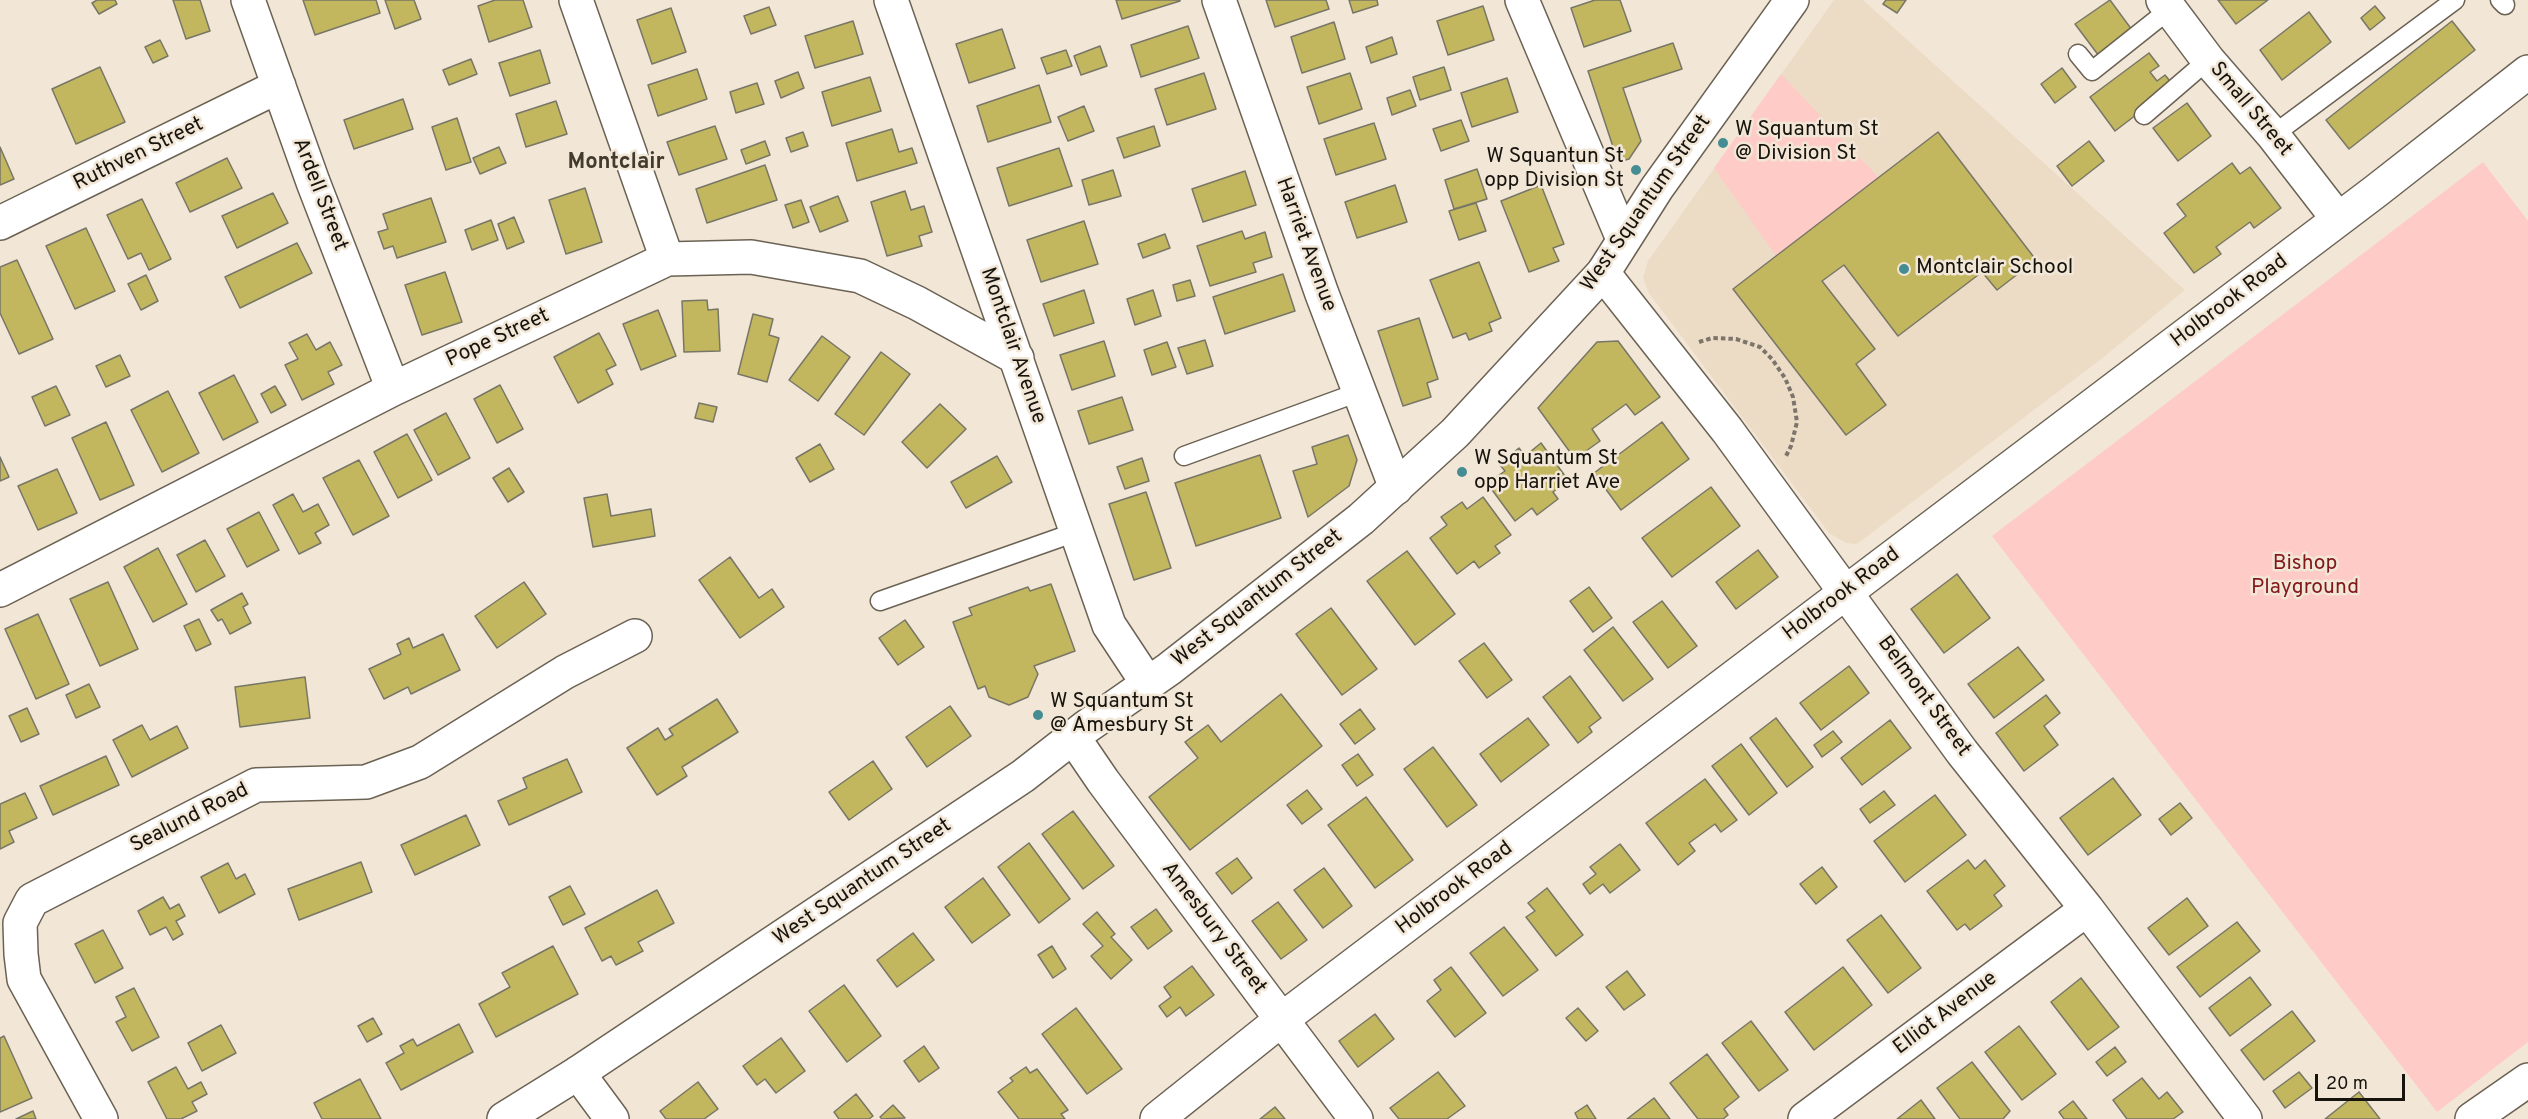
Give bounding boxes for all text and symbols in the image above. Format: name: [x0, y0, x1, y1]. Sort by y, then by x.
street label: Small Street: [2203, 58, 2297, 162]
street label: West Squantum Street: [1577, 111, 1717, 297]
street label: Ruthven Street: [70, 113, 208, 197]
place label: W Squantum St @ Division St: [1735, 118, 1879, 168]
street label: Ardell Street: [286, 135, 352, 255]
marker: W Squantum St @ Division St: [1716, 136, 1730, 150]
place label: W Squantun St opp Division St: [1484, 145, 1624, 195]
district label: Montclair: [567, 151, 665, 177]
marker: W Squantun St opp Division St: [1629, 163, 1643, 177]
street label: Harriet Avenue: [1269, 174, 1341, 316]
street label: Holbrook Road: [2167, 250, 2293, 354]
place label: Montclair School: [1916, 256, 2073, 282]
marker: Montclair School: [1897, 262, 1911, 276]
street label: Montclair Avenue: [973, 265, 1051, 427]
street label: Pope Street: [442, 304, 554, 374]
place label: W Squantum St opp Harriet Ave: [1474, 447, 1620, 497]
marker: W Squantum St opp Harriet Ave: [1455, 465, 1469, 479]
street label: West Squantum Street: [1168, 525, 1348, 673]
street label: Holbrook Road: [1779, 543, 1905, 647]
park label: Bishop Playground: [2251, 552, 2359, 602]
street label: Belmont Street: [1871, 632, 1975, 762]
place label: W Squantum St @ Amesbury St: [1050, 690, 1194, 740]
marker: W Squantum St @ Amesbury St: [1031, 708, 1045, 722]
street label: Sealund Road: [127, 778, 253, 860]
street label: West Squantum Street: [769, 814, 957, 952]
street label: Holbrook Road: [1392, 837, 1518, 941]
street label: Amesbury Street: [1155, 858, 1271, 1000]
street label: Elliot Avenue: [1889, 967, 2003, 1061]
scale bar: [2318, 1062, 2408, 1100]
text: 20 m: [2326, 1073, 2368, 1096]

